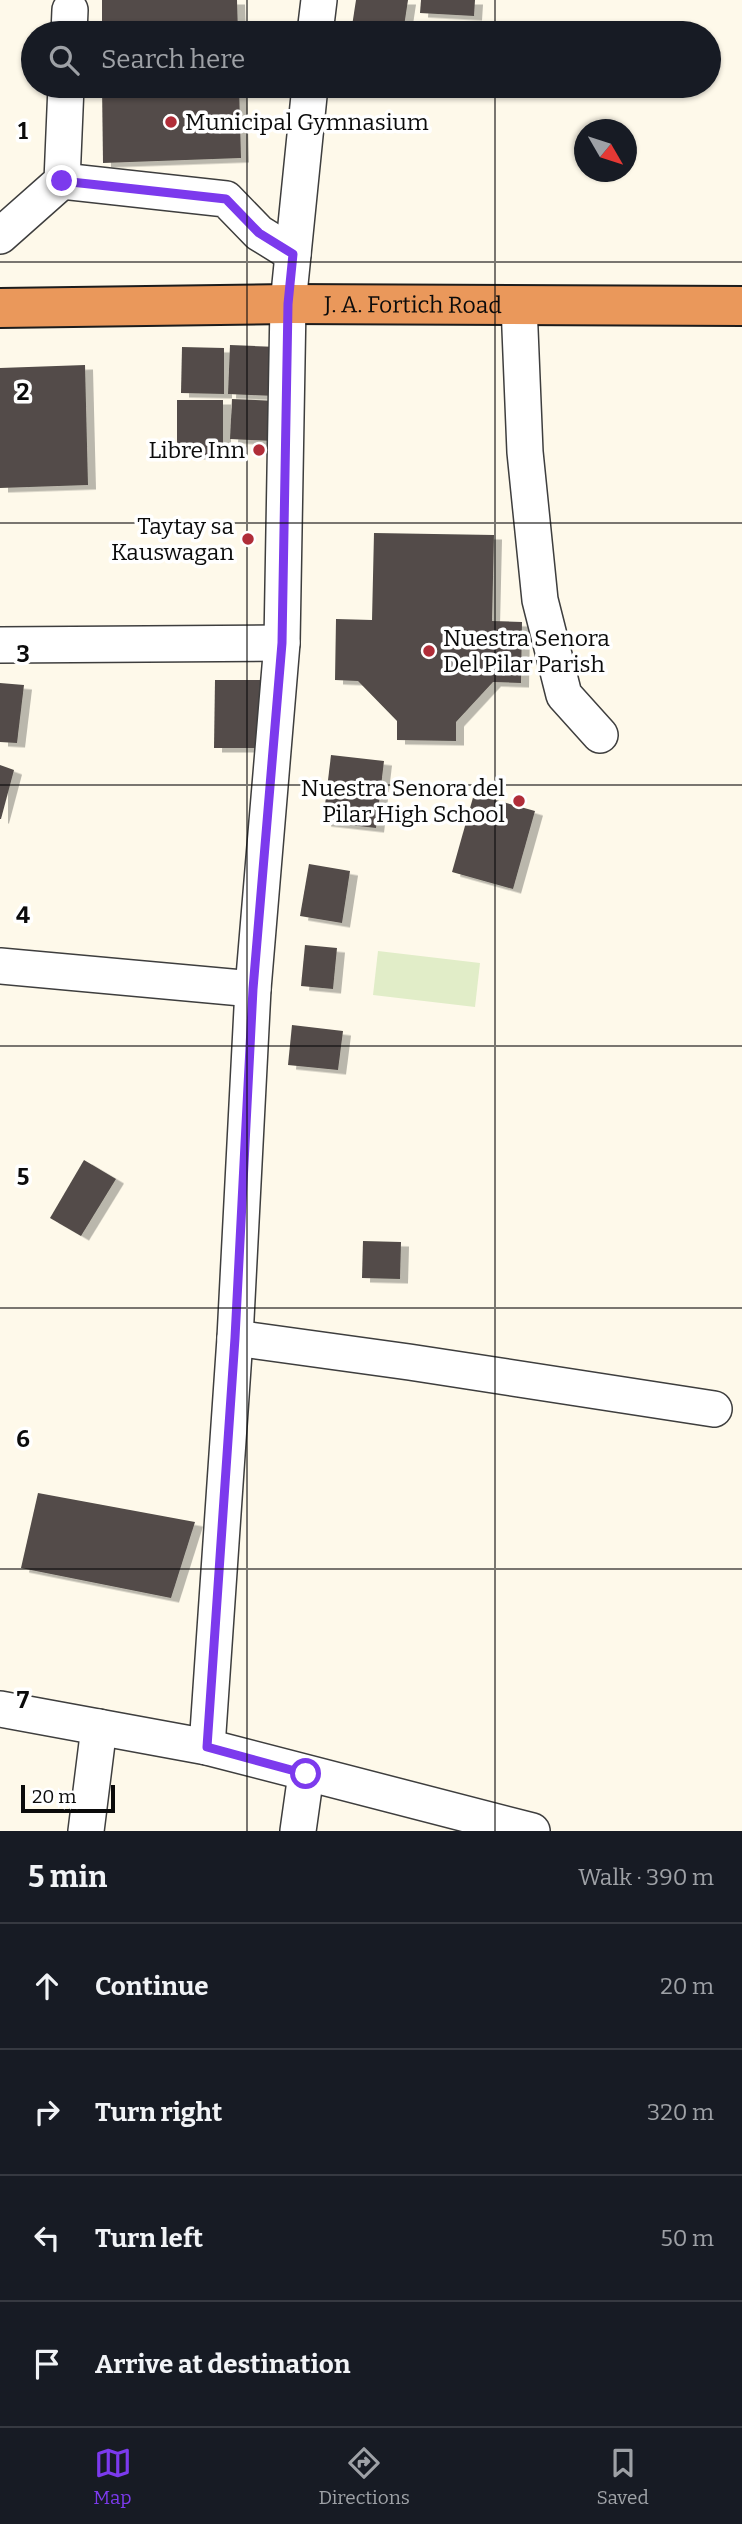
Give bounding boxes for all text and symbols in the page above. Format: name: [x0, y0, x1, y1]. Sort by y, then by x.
search box: [21, 21, 721, 98]
icon: search: [45, 41, 83, 79]
text: Search here: [101, 44, 245, 75]
place label: Municipal Gymnasium: [185, 108, 429, 136]
marker: Municipal Gymnasium: [163, 114, 179, 130]
text: 1: [18, 117, 28, 145]
north arrow: [574, 119, 637, 182]
route end: [46, 165, 77, 196]
street label: J. A. Fortich Road: [323, 290, 502, 319]
text: 2: [17, 378, 30, 406]
place label: Libre Inn: [148, 436, 245, 464]
marker: Libre Inn: [251, 442, 267, 458]
place label: Taytay sa Kauswagan: [111, 512, 234, 566]
marker: Taytay sa Kauswagan: [240, 531, 256, 547]
place label: Nuestra Senora Del Pilar Parish: [443, 624, 610, 678]
text: 3: [16, 640, 30, 668]
marker: Nuestra Senora Del Pilar Parish: [421, 643, 437, 659]
place label: Nuestra Senora del Pilar High School: [301, 774, 505, 828]
marker: Nuestra Senora del Pilar High School: [511, 793, 527, 809]
text: 4: [16, 901, 30, 929]
text: 5: [17, 1163, 29, 1191]
text: 6: [16, 1425, 30, 1453]
text: 7: [17, 1686, 30, 1714]
route start: [290, 1758, 321, 1789]
scale bar: [21, 1782, 116, 1814]
text: 20 m: [32, 1785, 76, 1808]
text: 5 min: [28, 1859, 107, 1895]
text: Walk · 390 m: [578, 1863, 714, 1891]
icon: ahead: [28, 1967, 66, 2005]
text: Continue: [95, 1971, 209, 2002]
text: 20 m: [660, 1972, 714, 2000]
icon: right: [28, 2093, 66, 2131]
text: Turn right: [95, 2097, 222, 2128]
text: 320 m: [647, 2098, 714, 2126]
icon: left: [28, 2219, 66, 2257]
text: Turn left: [95, 2223, 203, 2254]
text: 50 m: [660, 2224, 714, 2252]
icon: arrive: [28, 2345, 66, 2383]
text: Arrive at destination: [95, 2349, 350, 2380]
tab: Map: [93, 2444, 132, 2509]
tab: Directions: [318, 2444, 410, 2509]
tab: Saved: [596, 2444, 649, 2509]

